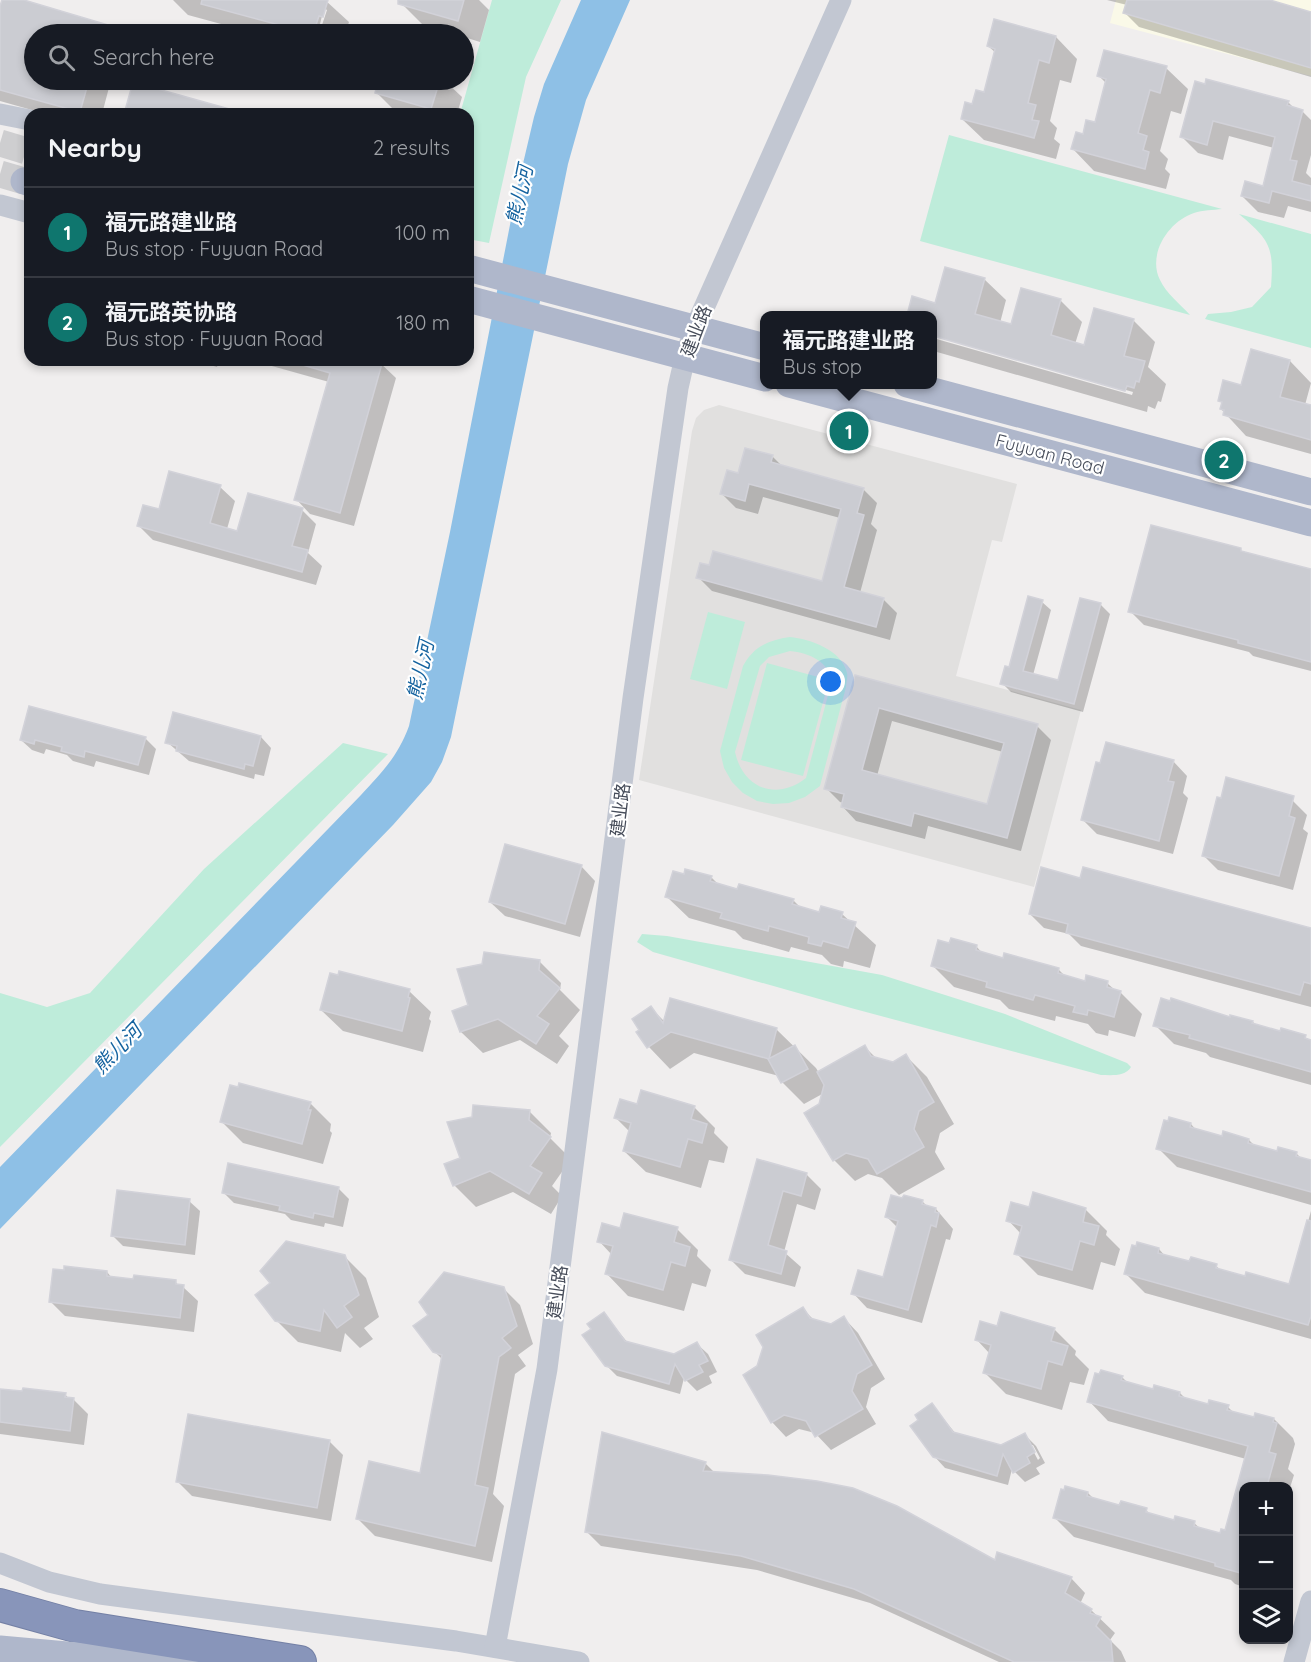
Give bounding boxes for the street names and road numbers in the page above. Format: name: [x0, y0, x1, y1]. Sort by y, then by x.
street label: 建业路: [676, 302, 716, 360]
street label: Fuyuan Road: [993, 428, 1107, 480]
street label: 建业路: [605, 782, 635, 838]
street label: 建业路: [542, 1264, 572, 1320]

